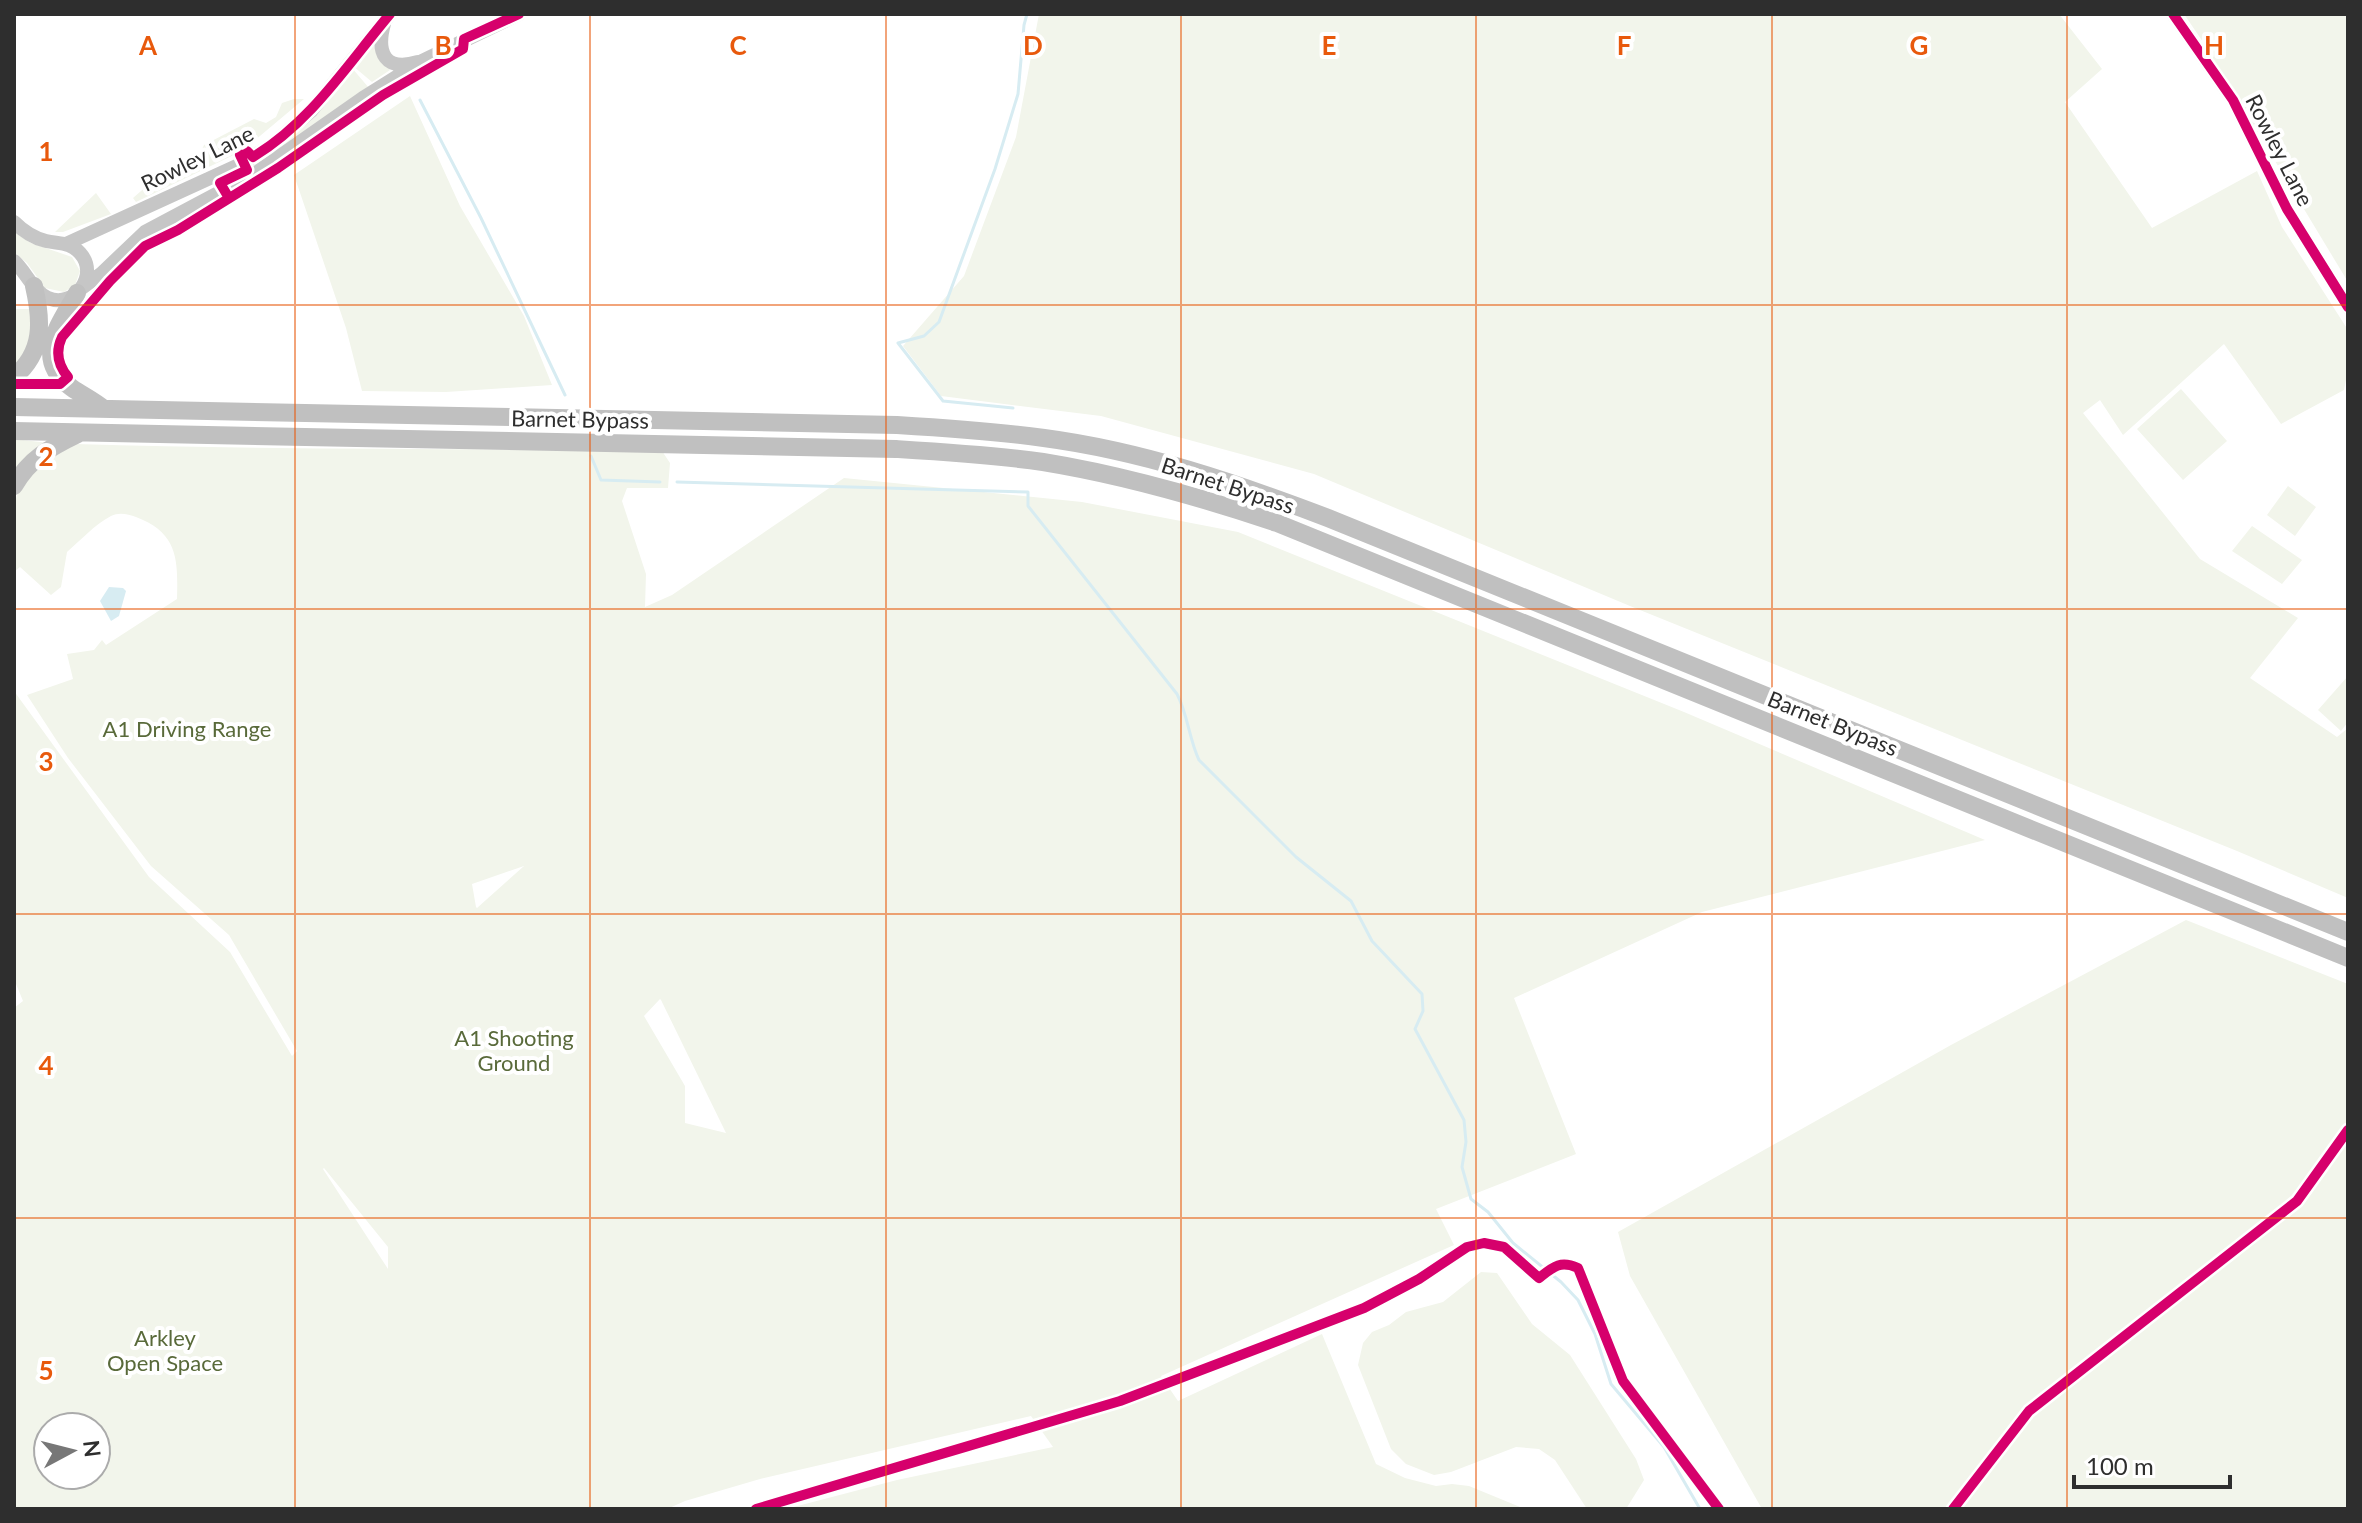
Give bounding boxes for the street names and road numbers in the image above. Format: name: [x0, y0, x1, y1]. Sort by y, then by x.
street label: Rowley Lane: [2240, 90, 2320, 210]
street label: Rowley Lane: [136, 119, 258, 197]
street label: Barnet Bypass: [511, 404, 649, 434]
street label: Barnet Bypass: [1158, 451, 1298, 519]
street label: Barnet Bypass: [1764, 685, 1902, 761]

